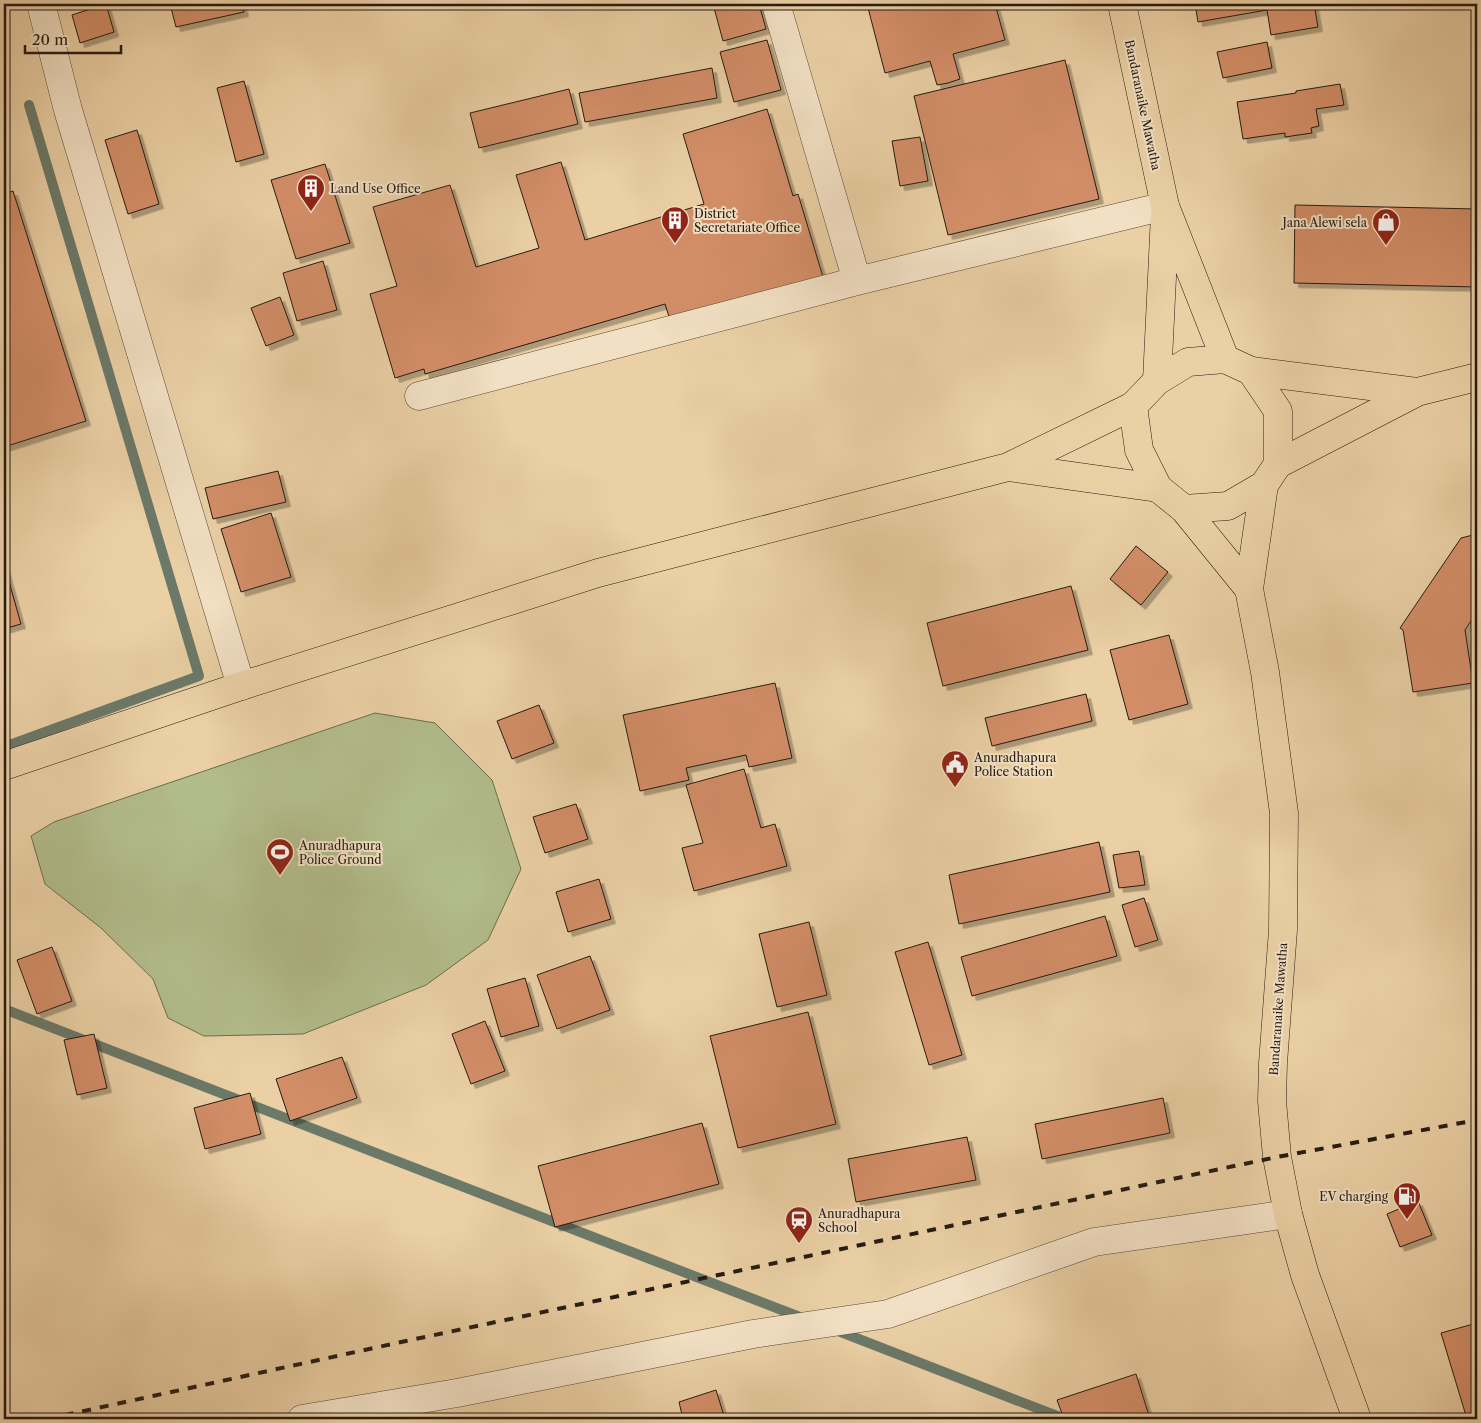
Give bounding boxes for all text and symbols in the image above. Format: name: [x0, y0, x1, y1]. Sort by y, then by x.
scale bar: [25, 22, 121, 54]
text: 20 m: [32, 30, 68, 49]
street label: Bandaranaike Mawatha: [1122, 38, 1164, 172]
building icon: Land Use Office: [296, 173, 326, 212]
place label: Land Use Office: [330, 181, 421, 196]
building icon: District Secretariate Office: [660, 205, 690, 244]
place label: District Secretariate Office: [694, 206, 800, 235]
shop icon: Jana Alewi sela: [1371, 207, 1401, 246]
place label: Jana Alewi sela: [1281, 215, 1368, 230]
public building icon: Anuradhapura Police Station: [940, 749, 970, 788]
place label: Anuradhapura Police Station: [973, 750, 1057, 779]
sports icon: Anuradhapura Police Ground: [265, 837, 295, 876]
place label: Anuradhapura Police Ground: [298, 838, 382, 867]
street label: Bandaranaike Mawatha: [1266, 941, 1290, 1076]
fuel station icon: EV charging: [1392, 1181, 1422, 1220]
place label: EV charging: [1319, 1189, 1389, 1204]
station icon: Anuradhapura School: [784, 1205, 814, 1244]
place label: Anuradhapura School: [817, 1206, 901, 1235]

